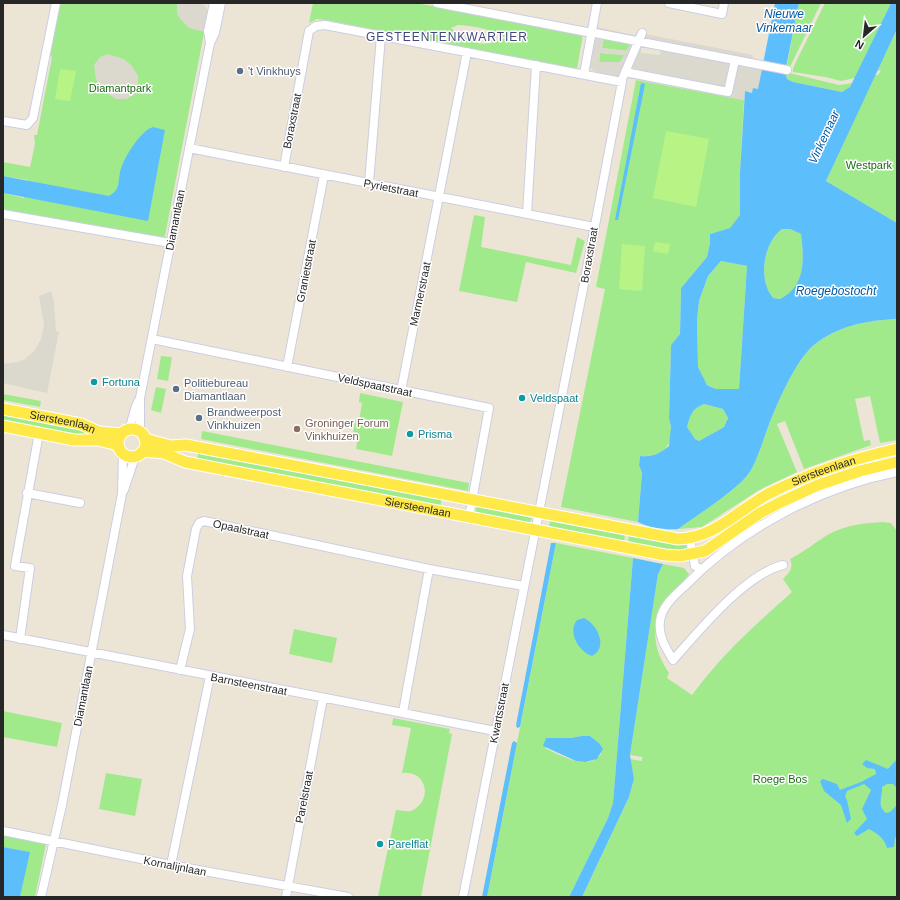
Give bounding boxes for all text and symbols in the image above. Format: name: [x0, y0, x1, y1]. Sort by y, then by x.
water label: Nieuwe Vinkemaar: [755, 7, 814, 35]
north arrow: [844, 16, 884, 56]
district label: GESTEENTENKWARTIER: [366, 30, 528, 44]
text: N: [853, 38, 866, 52]
place label: 't Vinkhuys: [248, 65, 301, 77]
marker: 't Vinkhuys: [235, 66, 245, 76]
park label: Diamantpark: [89, 82, 152, 94]
street label: Boraxstraat: [281, 92, 303, 150]
water label: Vinkemaar: [806, 107, 843, 166]
park label: Westpark: [846, 159, 893, 171]
street label: Pyrietstraat: [363, 177, 419, 199]
street label: Diamantlaan: [163, 189, 187, 251]
street label: Boraxstraat: [578, 226, 600, 284]
street label: Granietstraat: [294, 239, 318, 303]
street label: Marmerstraat: [407, 261, 433, 327]
water label: Roegebostocht: [796, 284, 877, 298]
street label: Veldspaatstraat: [337, 371, 413, 399]
place label: Fortuna: [102, 376, 141, 388]
marker: Fortuna: [89, 377, 99, 387]
place label: Politiebureau Diamantlaan: [184, 377, 248, 402]
marker: Politiebureau Diamantlaan: [171, 384, 181, 394]
place label: Veldspaat: [530, 392, 578, 404]
marker: Veldspaat: [517, 393, 527, 403]
place label: Brandweerpost Vinkhuizen: [207, 406, 281, 431]
street label: Siersteenlaan: [29, 408, 97, 436]
marker: Brandweerpost Vinkhuizen: [194, 413, 204, 423]
place label: Groninger Forum Vinkhuizen: [305, 417, 389, 442]
marker: Groninger Forum Vinkhuizen: [292, 424, 302, 434]
place label: Prisma: [418, 428, 453, 440]
marker: Prisma: [405, 429, 415, 439]
street label: Siersteenlaan: [789, 454, 857, 488]
street label: Siersteenlaan: [384, 495, 452, 519]
street label: Opaalstraat: [212, 517, 270, 541]
street label: Diamantlaan: [71, 665, 95, 727]
street label: Barnsteenstraat: [210, 671, 288, 697]
street label: Kwartsstraat: [487, 682, 511, 744]
street label: Parelstraat: [293, 770, 315, 824]
park label: Roege Bos: [753, 773, 808, 785]
place label: Parelflat: [388, 838, 428, 850]
marker: Parelflat: [375, 839, 385, 849]
street label: Kornalijnlaan: [143, 854, 207, 878]

